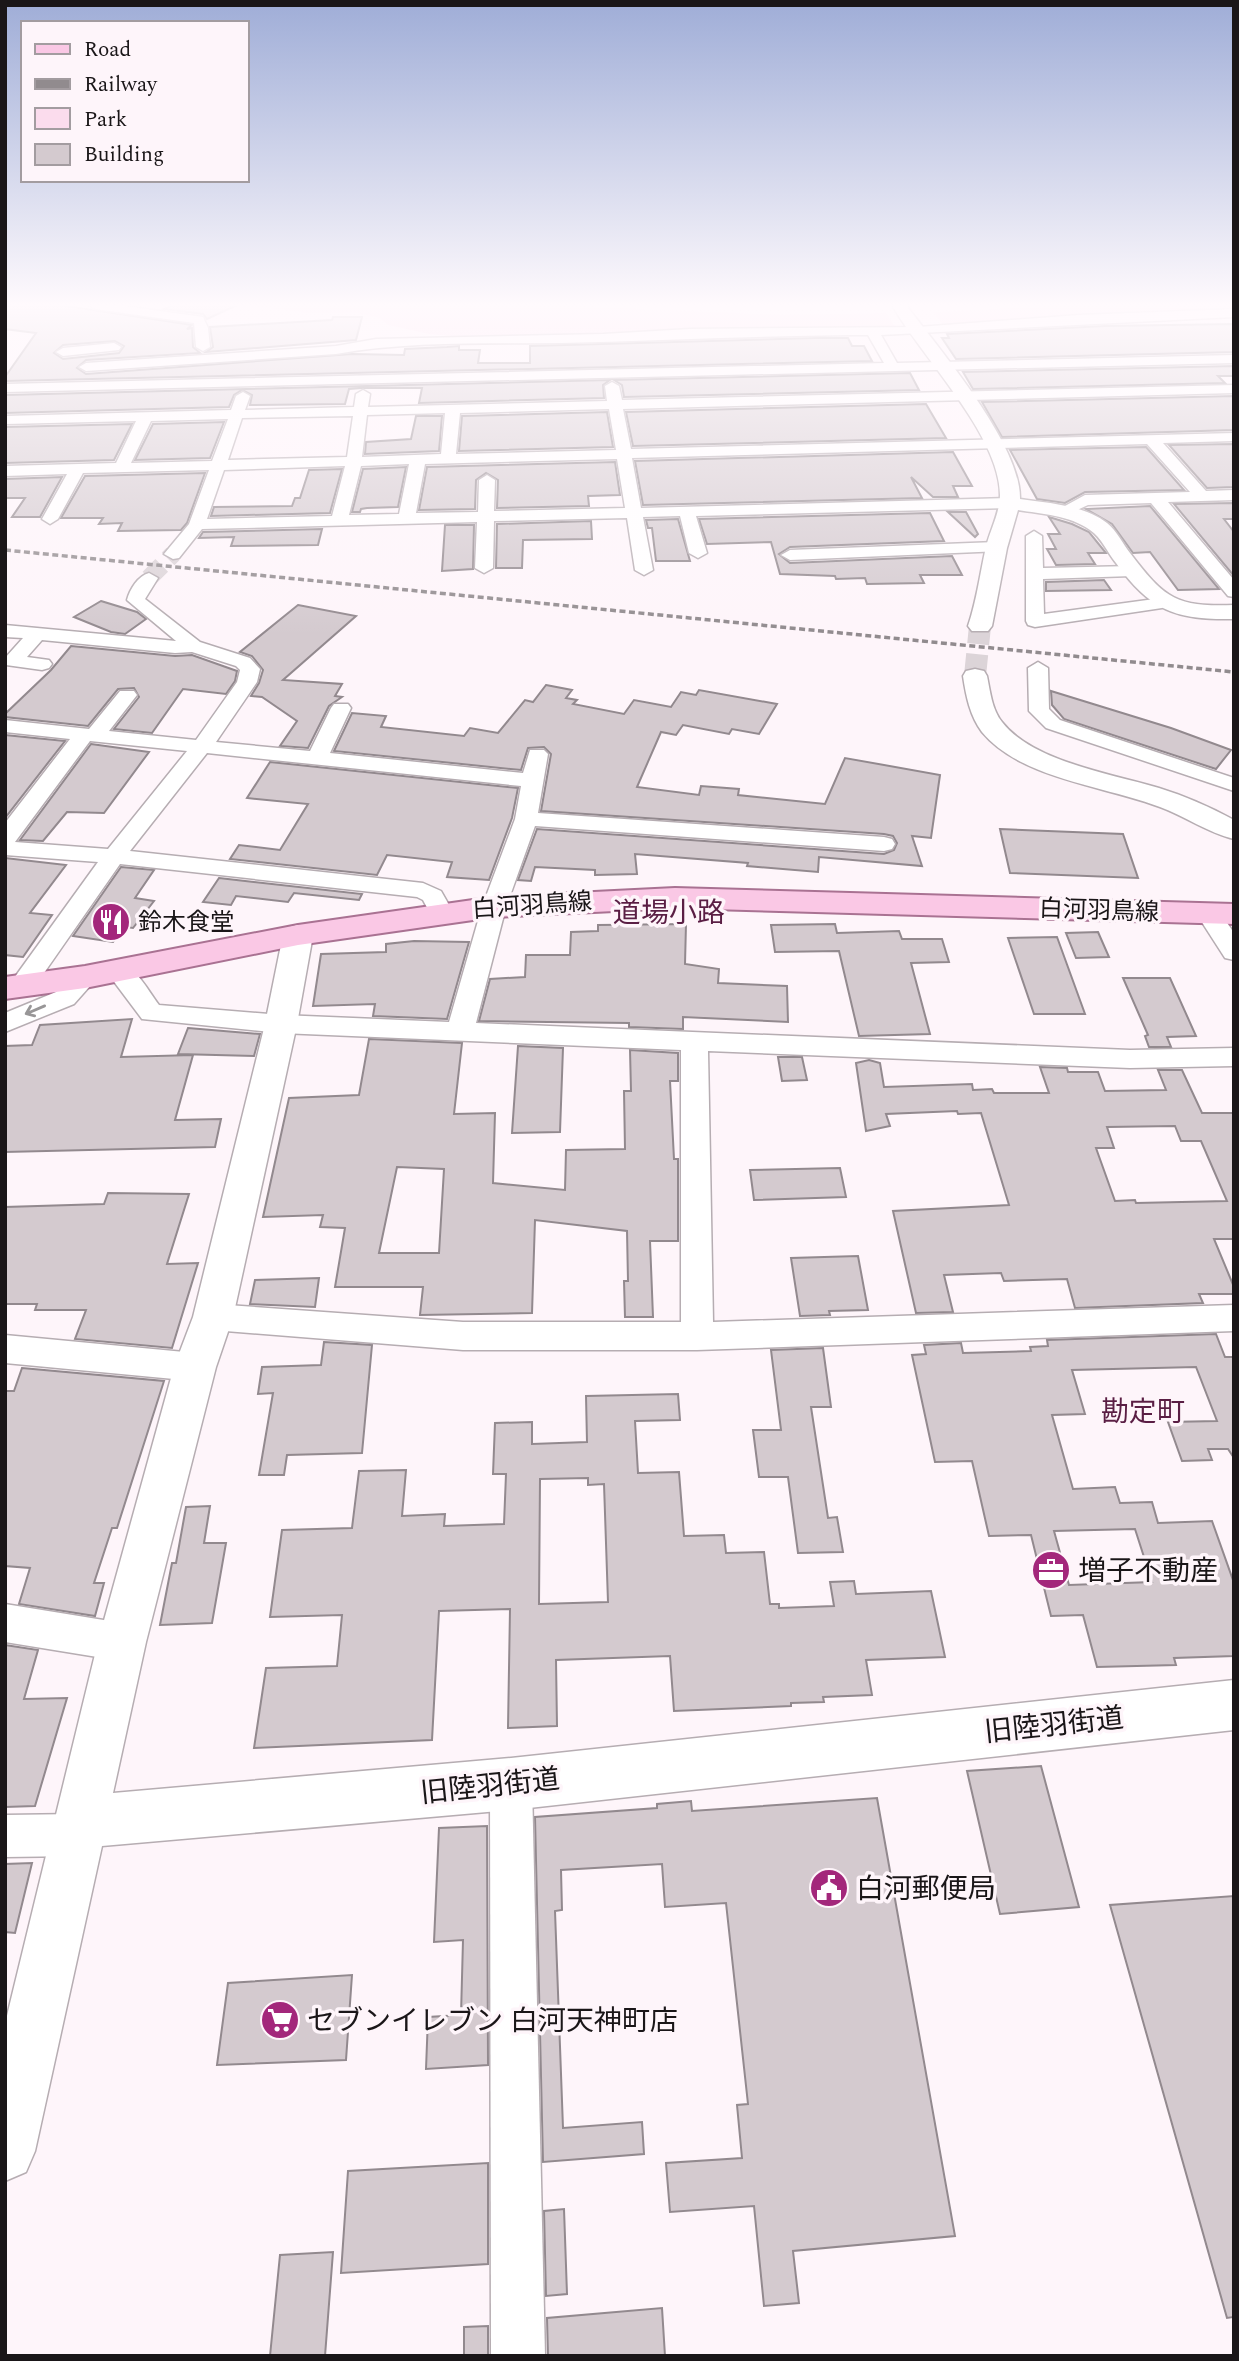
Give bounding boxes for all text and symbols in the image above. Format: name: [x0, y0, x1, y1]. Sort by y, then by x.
legend: [21, 21, 248, 182]
text: Road: [84, 34, 131, 66]
text: Railway: [84, 69, 158, 101]
text: Park: [84, 104, 128, 136]
text: Building: [84, 139, 164, 171]
street label: 白河羽鳥線: [471, 884, 593, 928]
street label: 白河羽鳥線: [1038, 891, 1160, 931]
district label: 道場小路: [613, 892, 725, 935]
restaurant icon: 鈴木食堂: [90, 901, 132, 943]
place label: 鈴木食堂: [138, 905, 234, 941]
one-way arrow: [25, 1005, 47, 1018]
district label: 勘定町: [1101, 1391, 1185, 1434]
office icon: 増子不動産: [1030, 1549, 1072, 1591]
place label: 増子不動産: [1078, 1550, 1218, 1593]
street label: 旧陸羽街道: [982, 1697, 1126, 1754]
street label: 旧陸羽街道: [418, 1758, 562, 1815]
public building icon: 白河郵便局: [808, 1867, 850, 1909]
place label: 白河郵便局: [856, 1868, 996, 1911]
supermarket icon: セブンイレブン 白河天神町店: [259, 1999, 301, 2041]
place label: セブンイレブン 白河天神町店: [307, 2000, 678, 2043]

